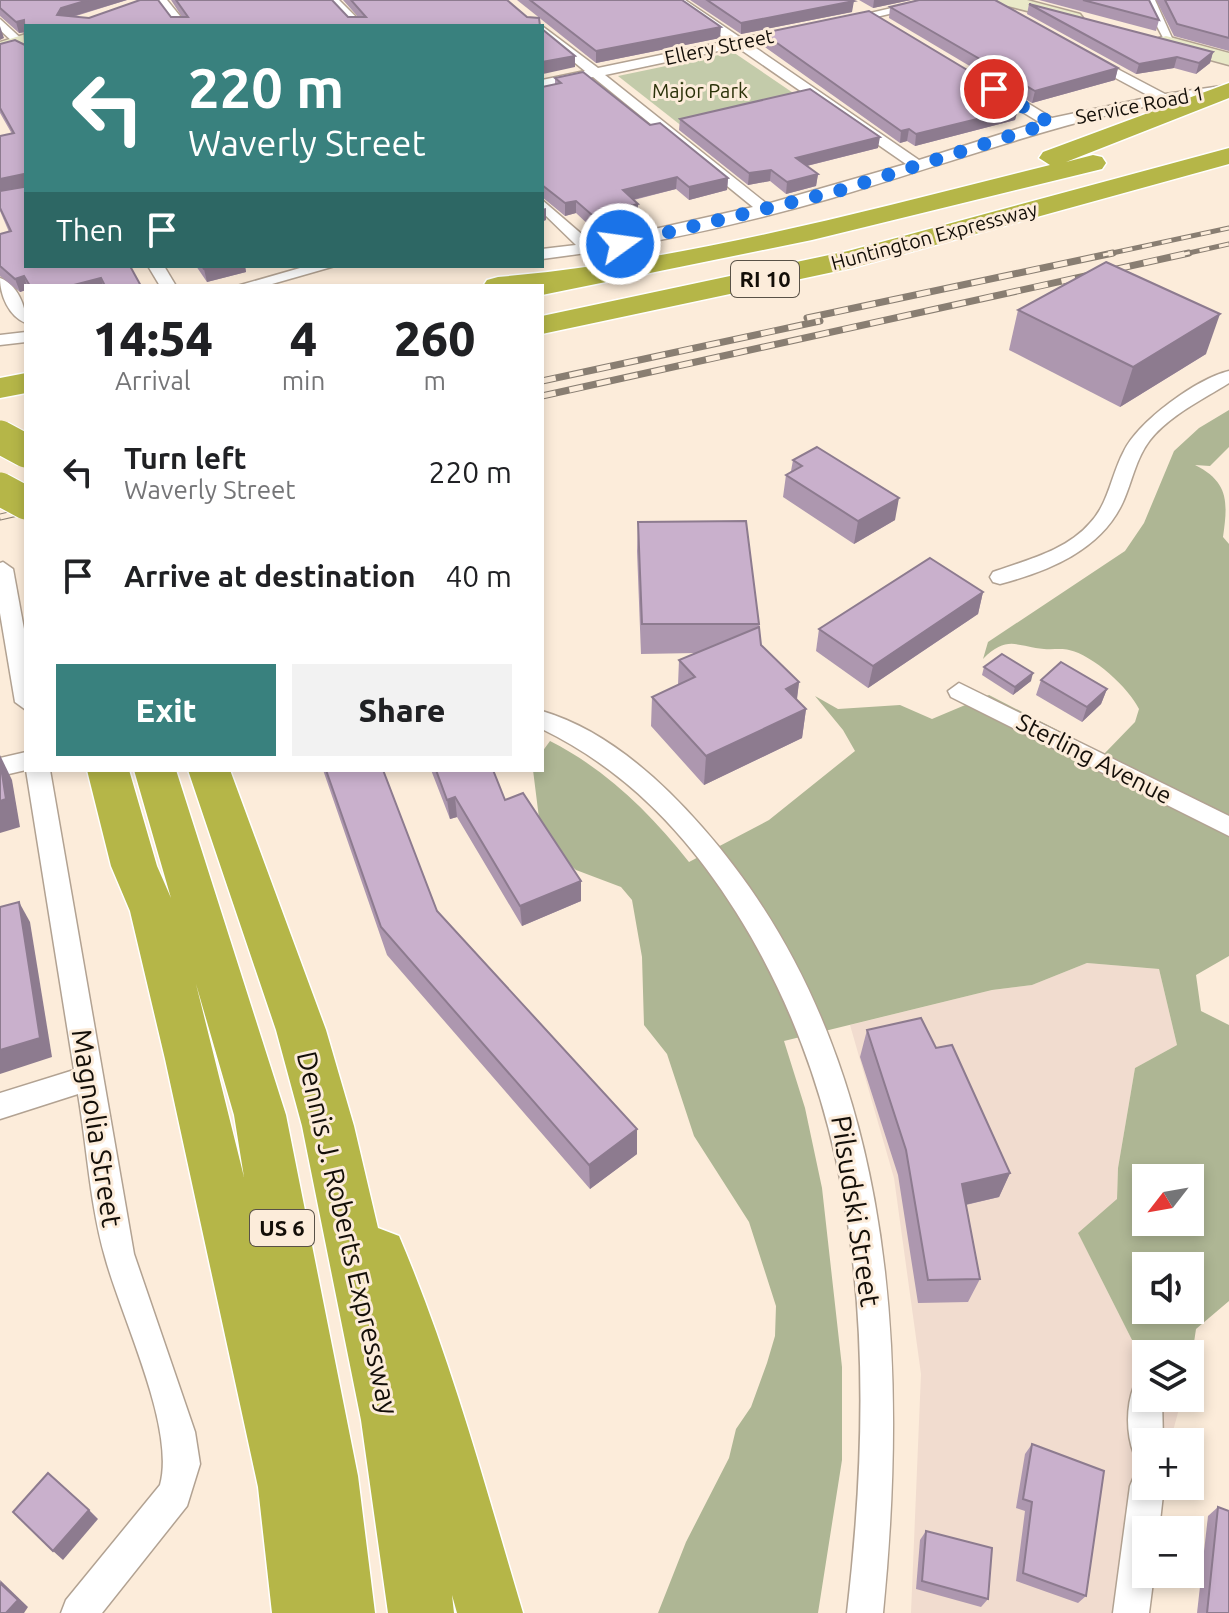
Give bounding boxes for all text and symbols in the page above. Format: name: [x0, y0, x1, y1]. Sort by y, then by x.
street label: Ellery Street: [662, 24, 776, 69]
pin: [960, 55, 1028, 123]
icon: left: [56, 56, 160, 160]
text: 220 m: [188, 56, 344, 119]
icon: arrive: [972, 67, 1016, 111]
park label: Major Park: [652, 79, 748, 102]
street label: Service Road 1: [1073, 81, 1206, 128]
text: Waverly Street: [188, 122, 426, 163]
street label: Huntington Expressway: [828, 197, 1040, 274]
position arrow: [578, 202, 662, 286]
icon: arrive: [140, 208, 184, 252]
text: Then: [56, 213, 124, 247]
road number: RI 10: [731, 261, 799, 297]
text: 14:54: [93, 311, 213, 365]
text: 4: [290, 311, 317, 365]
text: 260: [394, 311, 475, 365]
text: Arrival: [115, 366, 191, 395]
text: min: [282, 366, 325, 395]
text: m: [423, 366, 446, 395]
text: Turn left: [124, 441, 246, 475]
icon: left: [56, 450, 100, 494]
text: 220 m: [428, 455, 512, 489]
text: Waverly Street: [124, 475, 296, 504]
icon: arrive: [56, 554, 100, 598]
text: Arrive at destination: [124, 559, 416, 593]
text: 40 m: [445, 559, 512, 593]
button: Exit: [56, 664, 276, 756]
button: Share: [292, 664, 512, 756]
street label: Sterling Avenue: [1012, 708, 1176, 809]
street label: Magnolia Street: [67, 1027, 128, 1229]
street label: Dennis J. Roberts Expressway: [292, 1048, 405, 1418]
street label: Pilsudski Street: [826, 1113, 887, 1309]
north arrow: [1132, 1164, 1204, 1236]
map controls: [1132, 1164, 1204, 1588]
road number: US 6: [250, 1210, 314, 1246]
button: sound: [1132, 1252, 1204, 1324]
button: layers: [1132, 1340, 1204, 1412]
button: +: [1132, 1428, 1204, 1500]
button: −: [1132, 1516, 1204, 1588]

